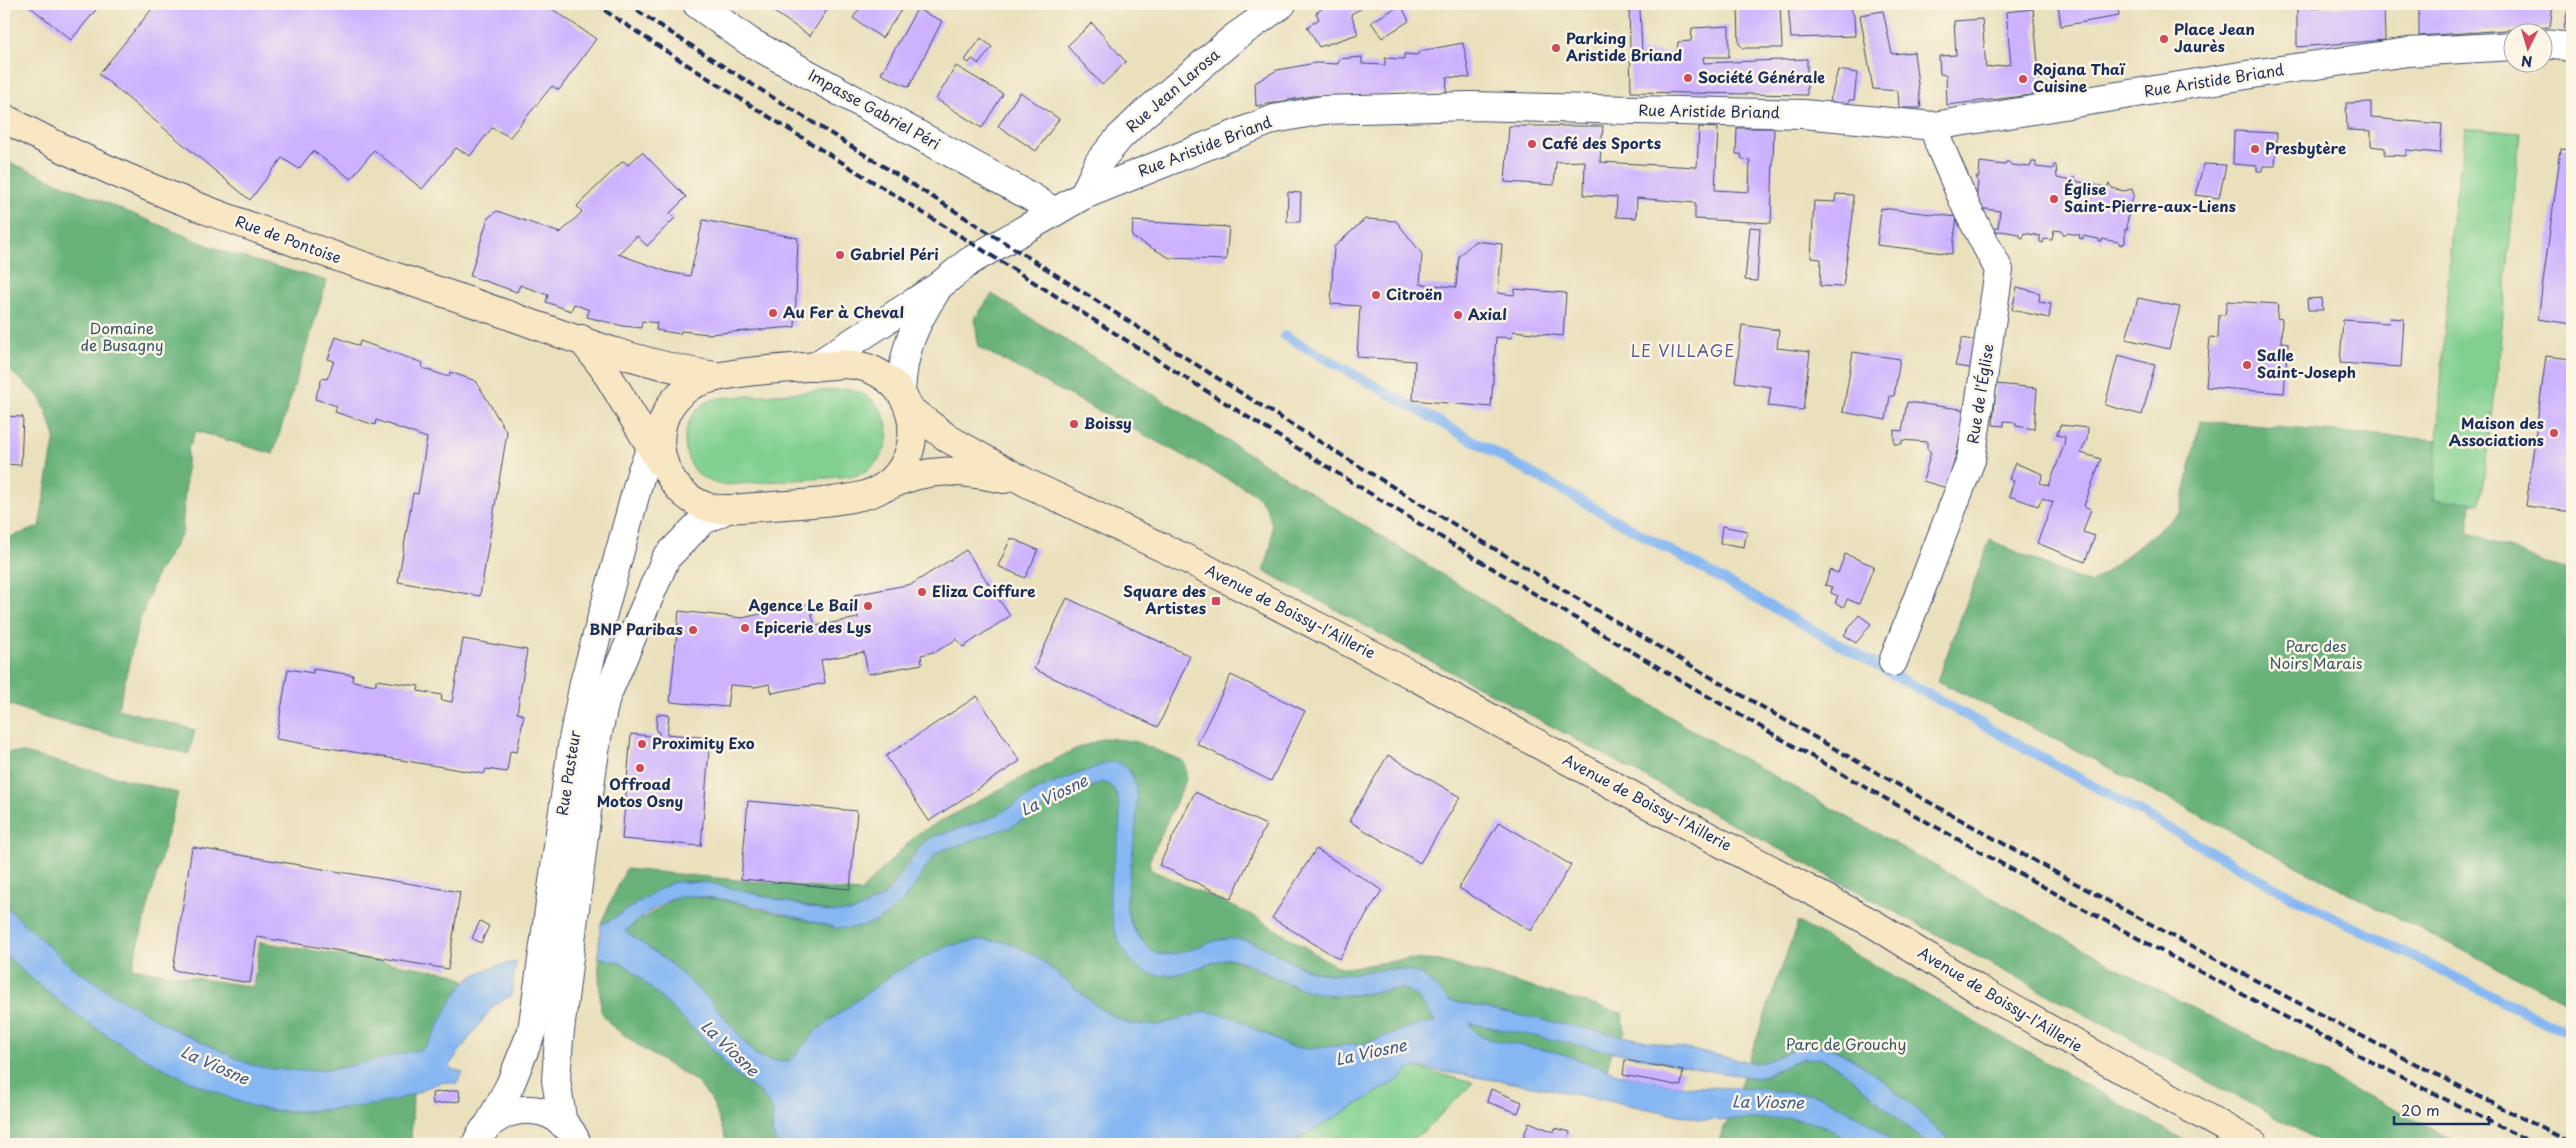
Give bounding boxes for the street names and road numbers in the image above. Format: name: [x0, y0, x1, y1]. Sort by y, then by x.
street label: Rue Jean Larosa: [1120, 43, 1224, 137]
street label: Rue Aristide Briand: [2142, 57, 2285, 102]
street label: Impasse Gabriel Péri: [805, 63, 945, 155]
street label: Rue Aristide Briand: [1638, 98, 1780, 123]
street label: Rue Aristide Briand: [1134, 110, 1275, 182]
street label: Rue de Pontoise: [232, 209, 345, 268]
street label: Rue de l'Église: [1960, 342, 1999, 445]
street label: Avenue de Boissy-l'Aillerie: [1202, 558, 1380, 664]
street label: Rue Pasteur: [549, 728, 586, 817]
street label: Avenue de Boissy-l'Aillerie: [1559, 747, 1736, 856]
street label: Avenue de Boissy-l'Aillerie: [1914, 940, 2087, 1057]

